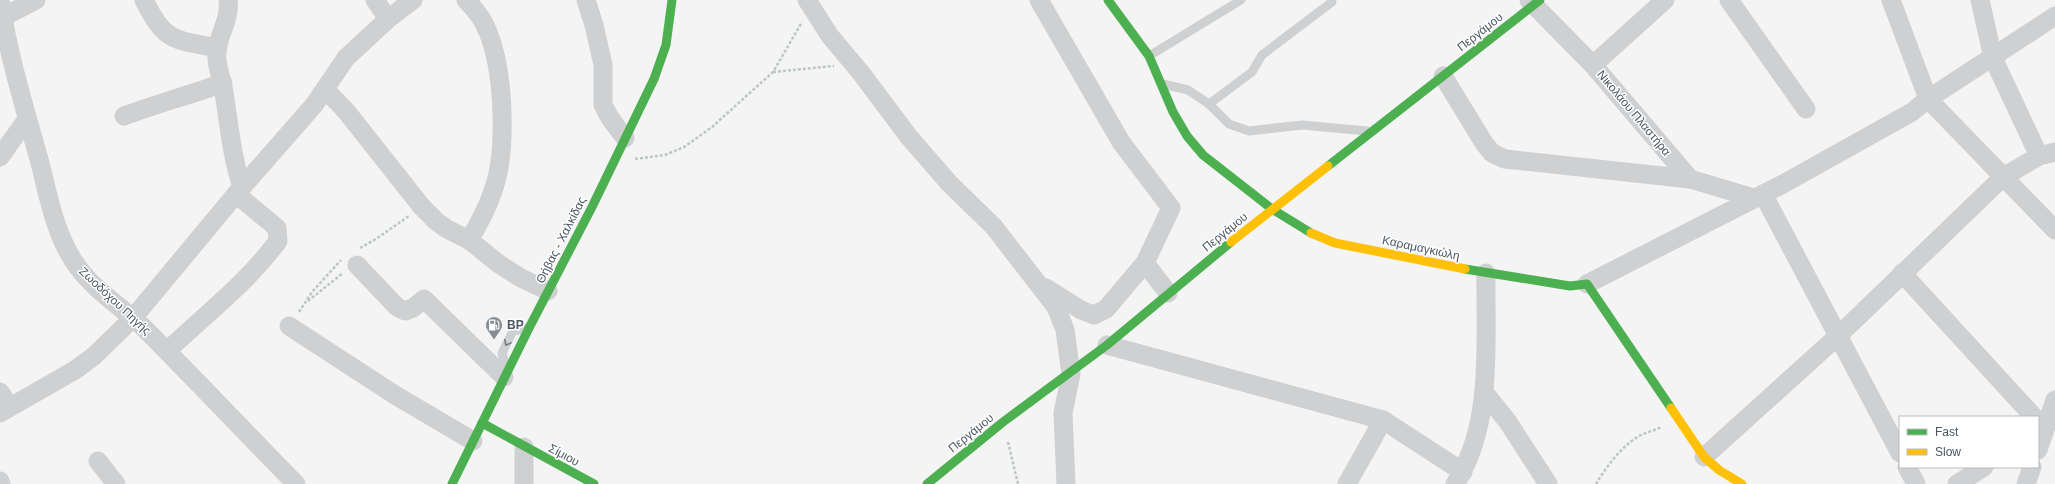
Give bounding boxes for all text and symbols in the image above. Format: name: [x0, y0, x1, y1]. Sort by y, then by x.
street label: Περγάμου: [1454, 10, 1506, 54]
street label: Νικολάου Πλαστήρα: [1594, 68, 1674, 159]
street label: Θήβας - Χαλκίδας: [533, 194, 589, 286]
street label: Περγάμου: [1200, 210, 1250, 254]
street label: Καραμαγκιώλη: [1381, 233, 1461, 263]
street label: Ζωοδόχου Πηγής: [76, 264, 154, 338]
fuel station icon: BP: [484, 315, 504, 340]
place label: BP: [507, 318, 524, 332]
one-way arrow: [504, 339, 512, 346]
street label: Περγάμου: [946, 411, 996, 455]
legend: [1899, 416, 2039, 468]
text: Fast: [1935, 425, 1959, 439]
street label: Σίμιου: [546, 441, 582, 469]
text: Slow: [1935, 445, 1961, 459]

